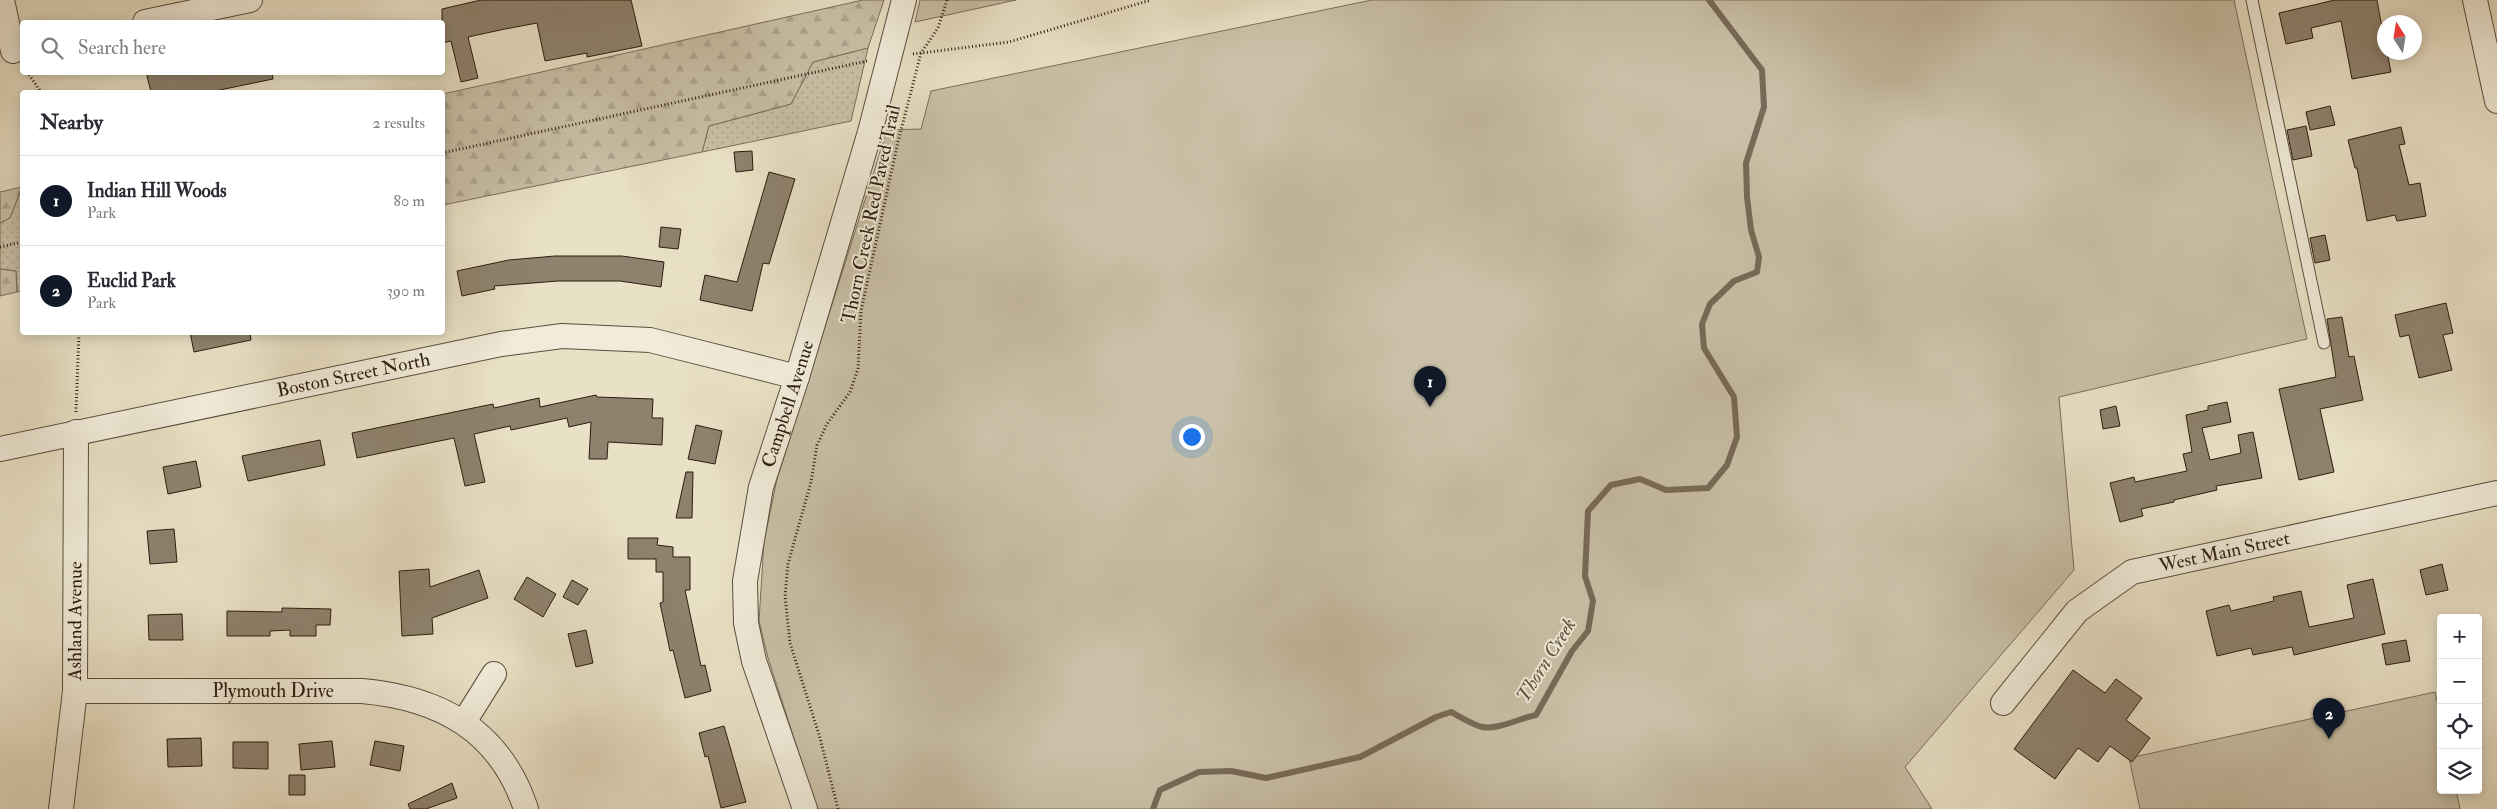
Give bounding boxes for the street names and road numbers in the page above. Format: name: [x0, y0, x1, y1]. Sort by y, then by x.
street label: Thorn Creek Red Paved Trail: [836, 102, 906, 326]
street label: Campbell Avenue: [756, 338, 819, 471]
street label: Boston Street North: [275, 347, 432, 403]
street label: West Main Street: [2156, 526, 2292, 578]
street label: Ashland Avenue: [63, 561, 88, 682]
street label: Plymouth Drive: [212, 679, 334, 703]

